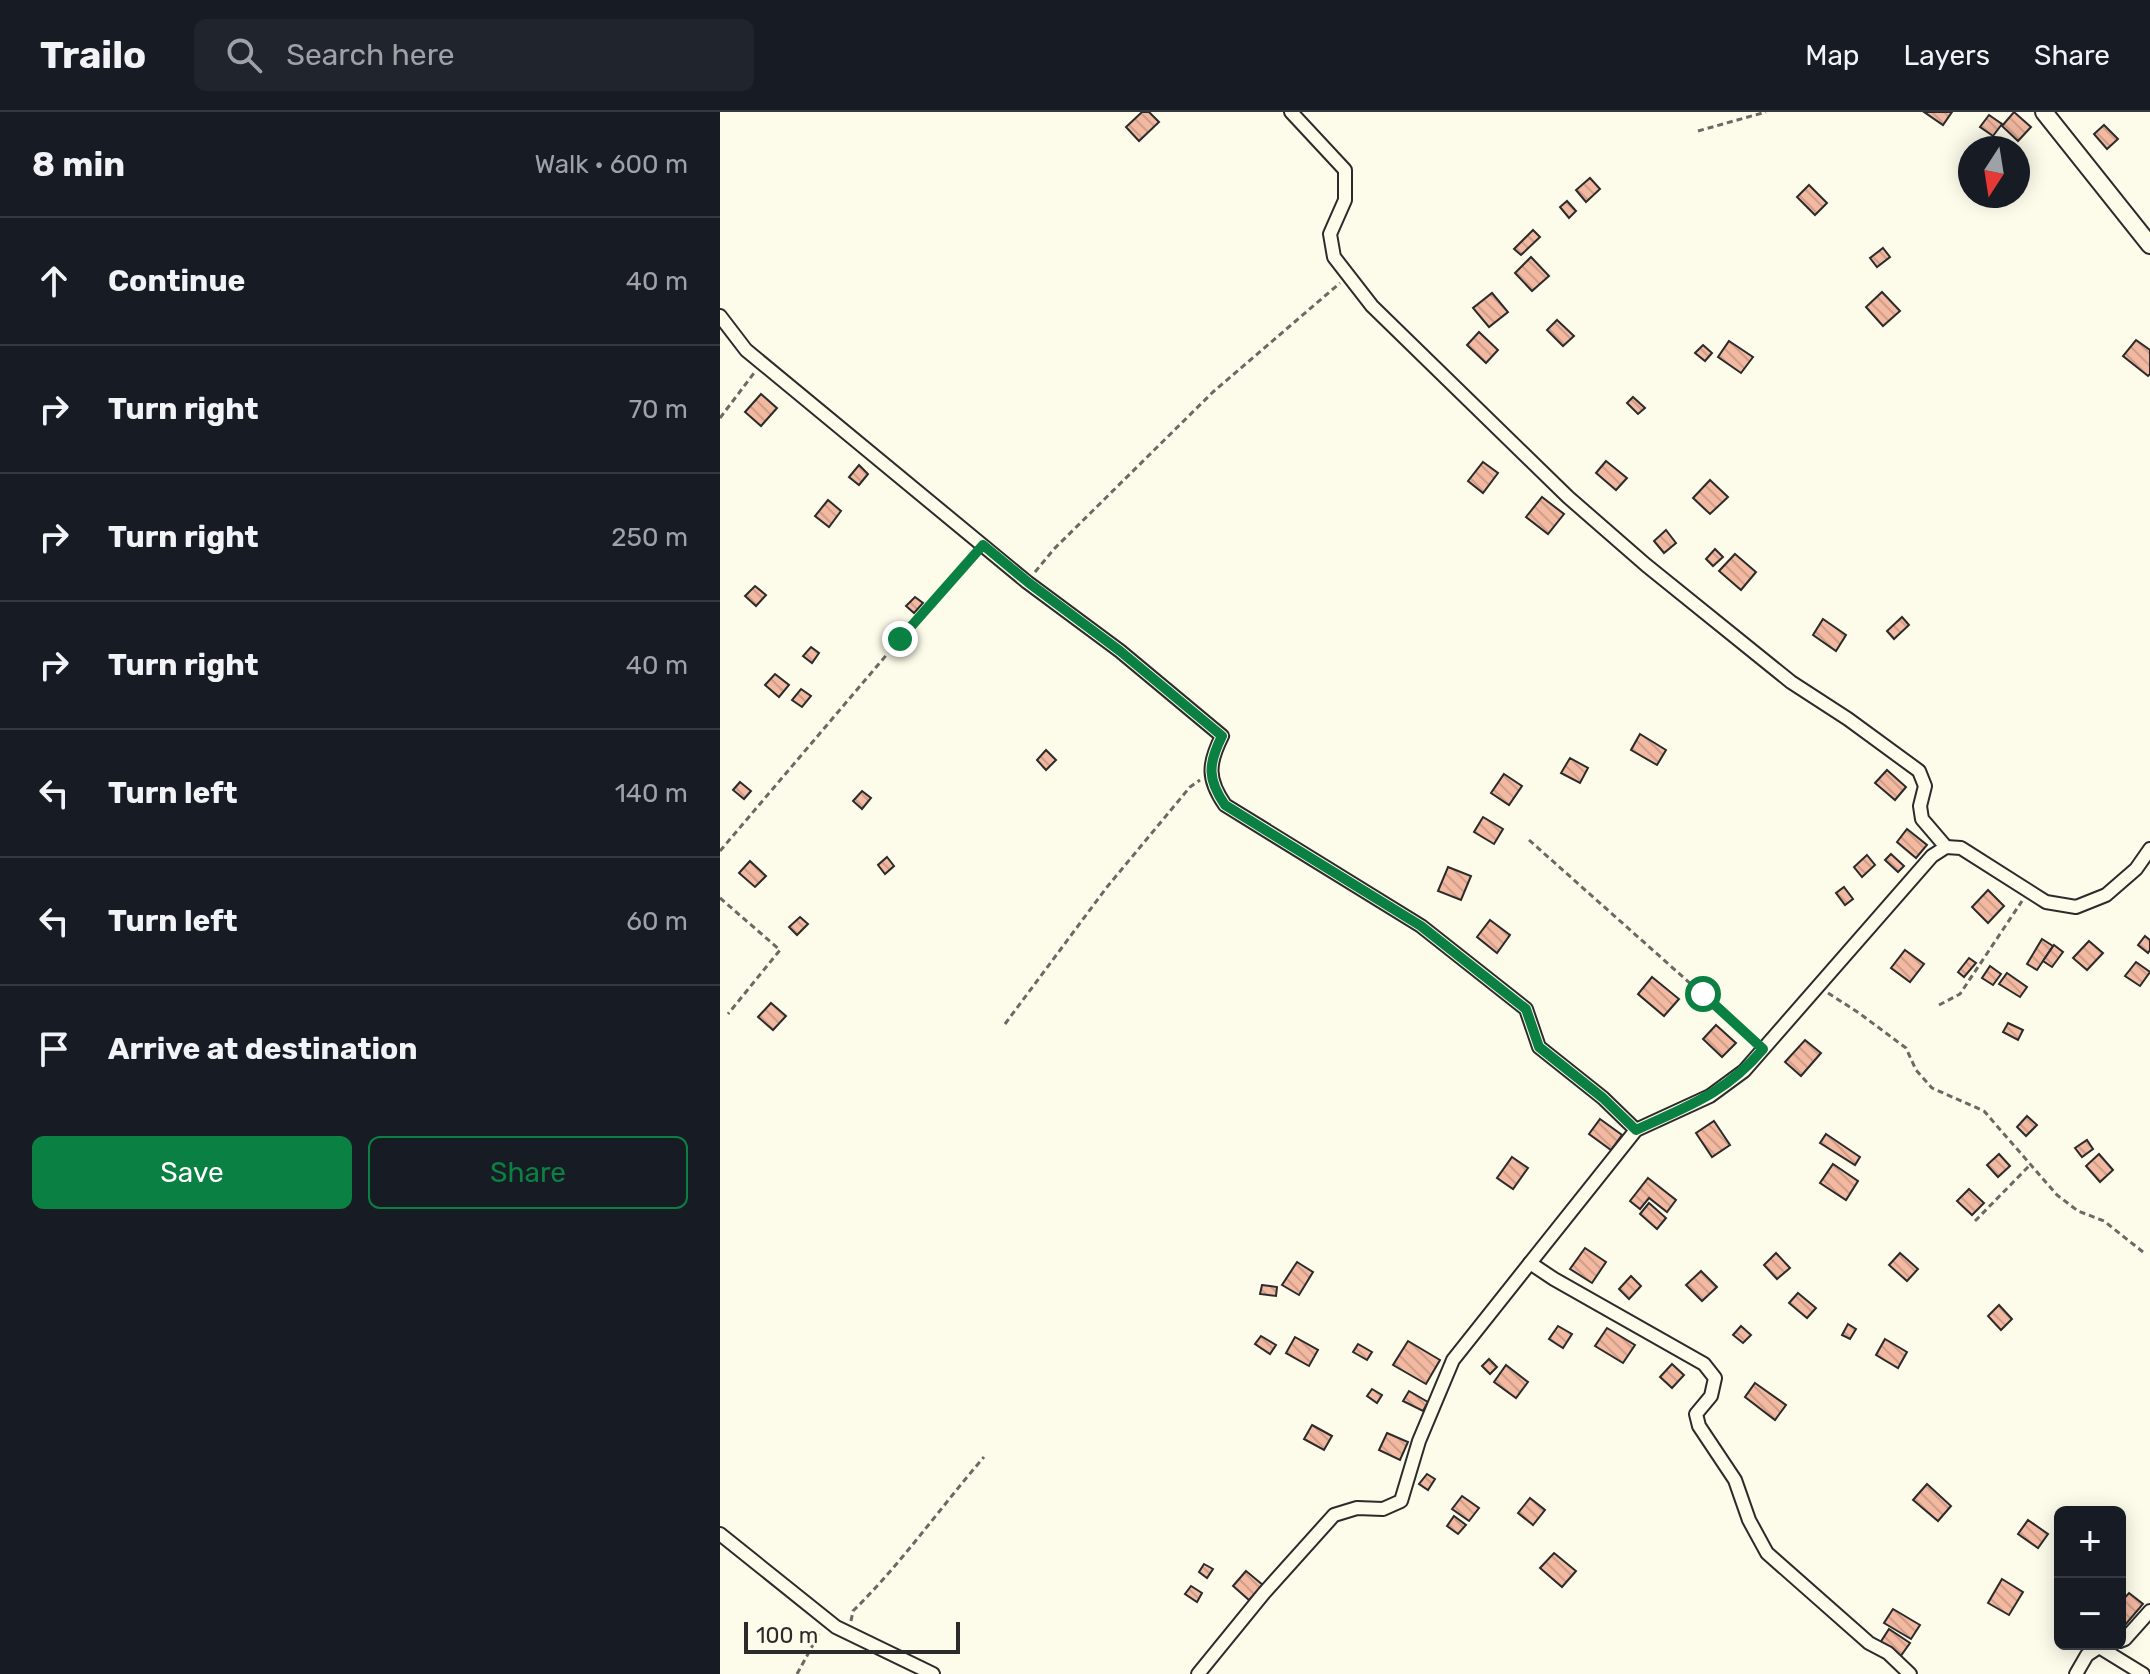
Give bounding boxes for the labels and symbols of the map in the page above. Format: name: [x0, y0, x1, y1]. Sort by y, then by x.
north arrow: [1958, 136, 2030, 208]
route end: [882, 621, 918, 657]
route start: [1685, 976, 1721, 1012]
scale bar: [744, 1618, 960, 1654]

